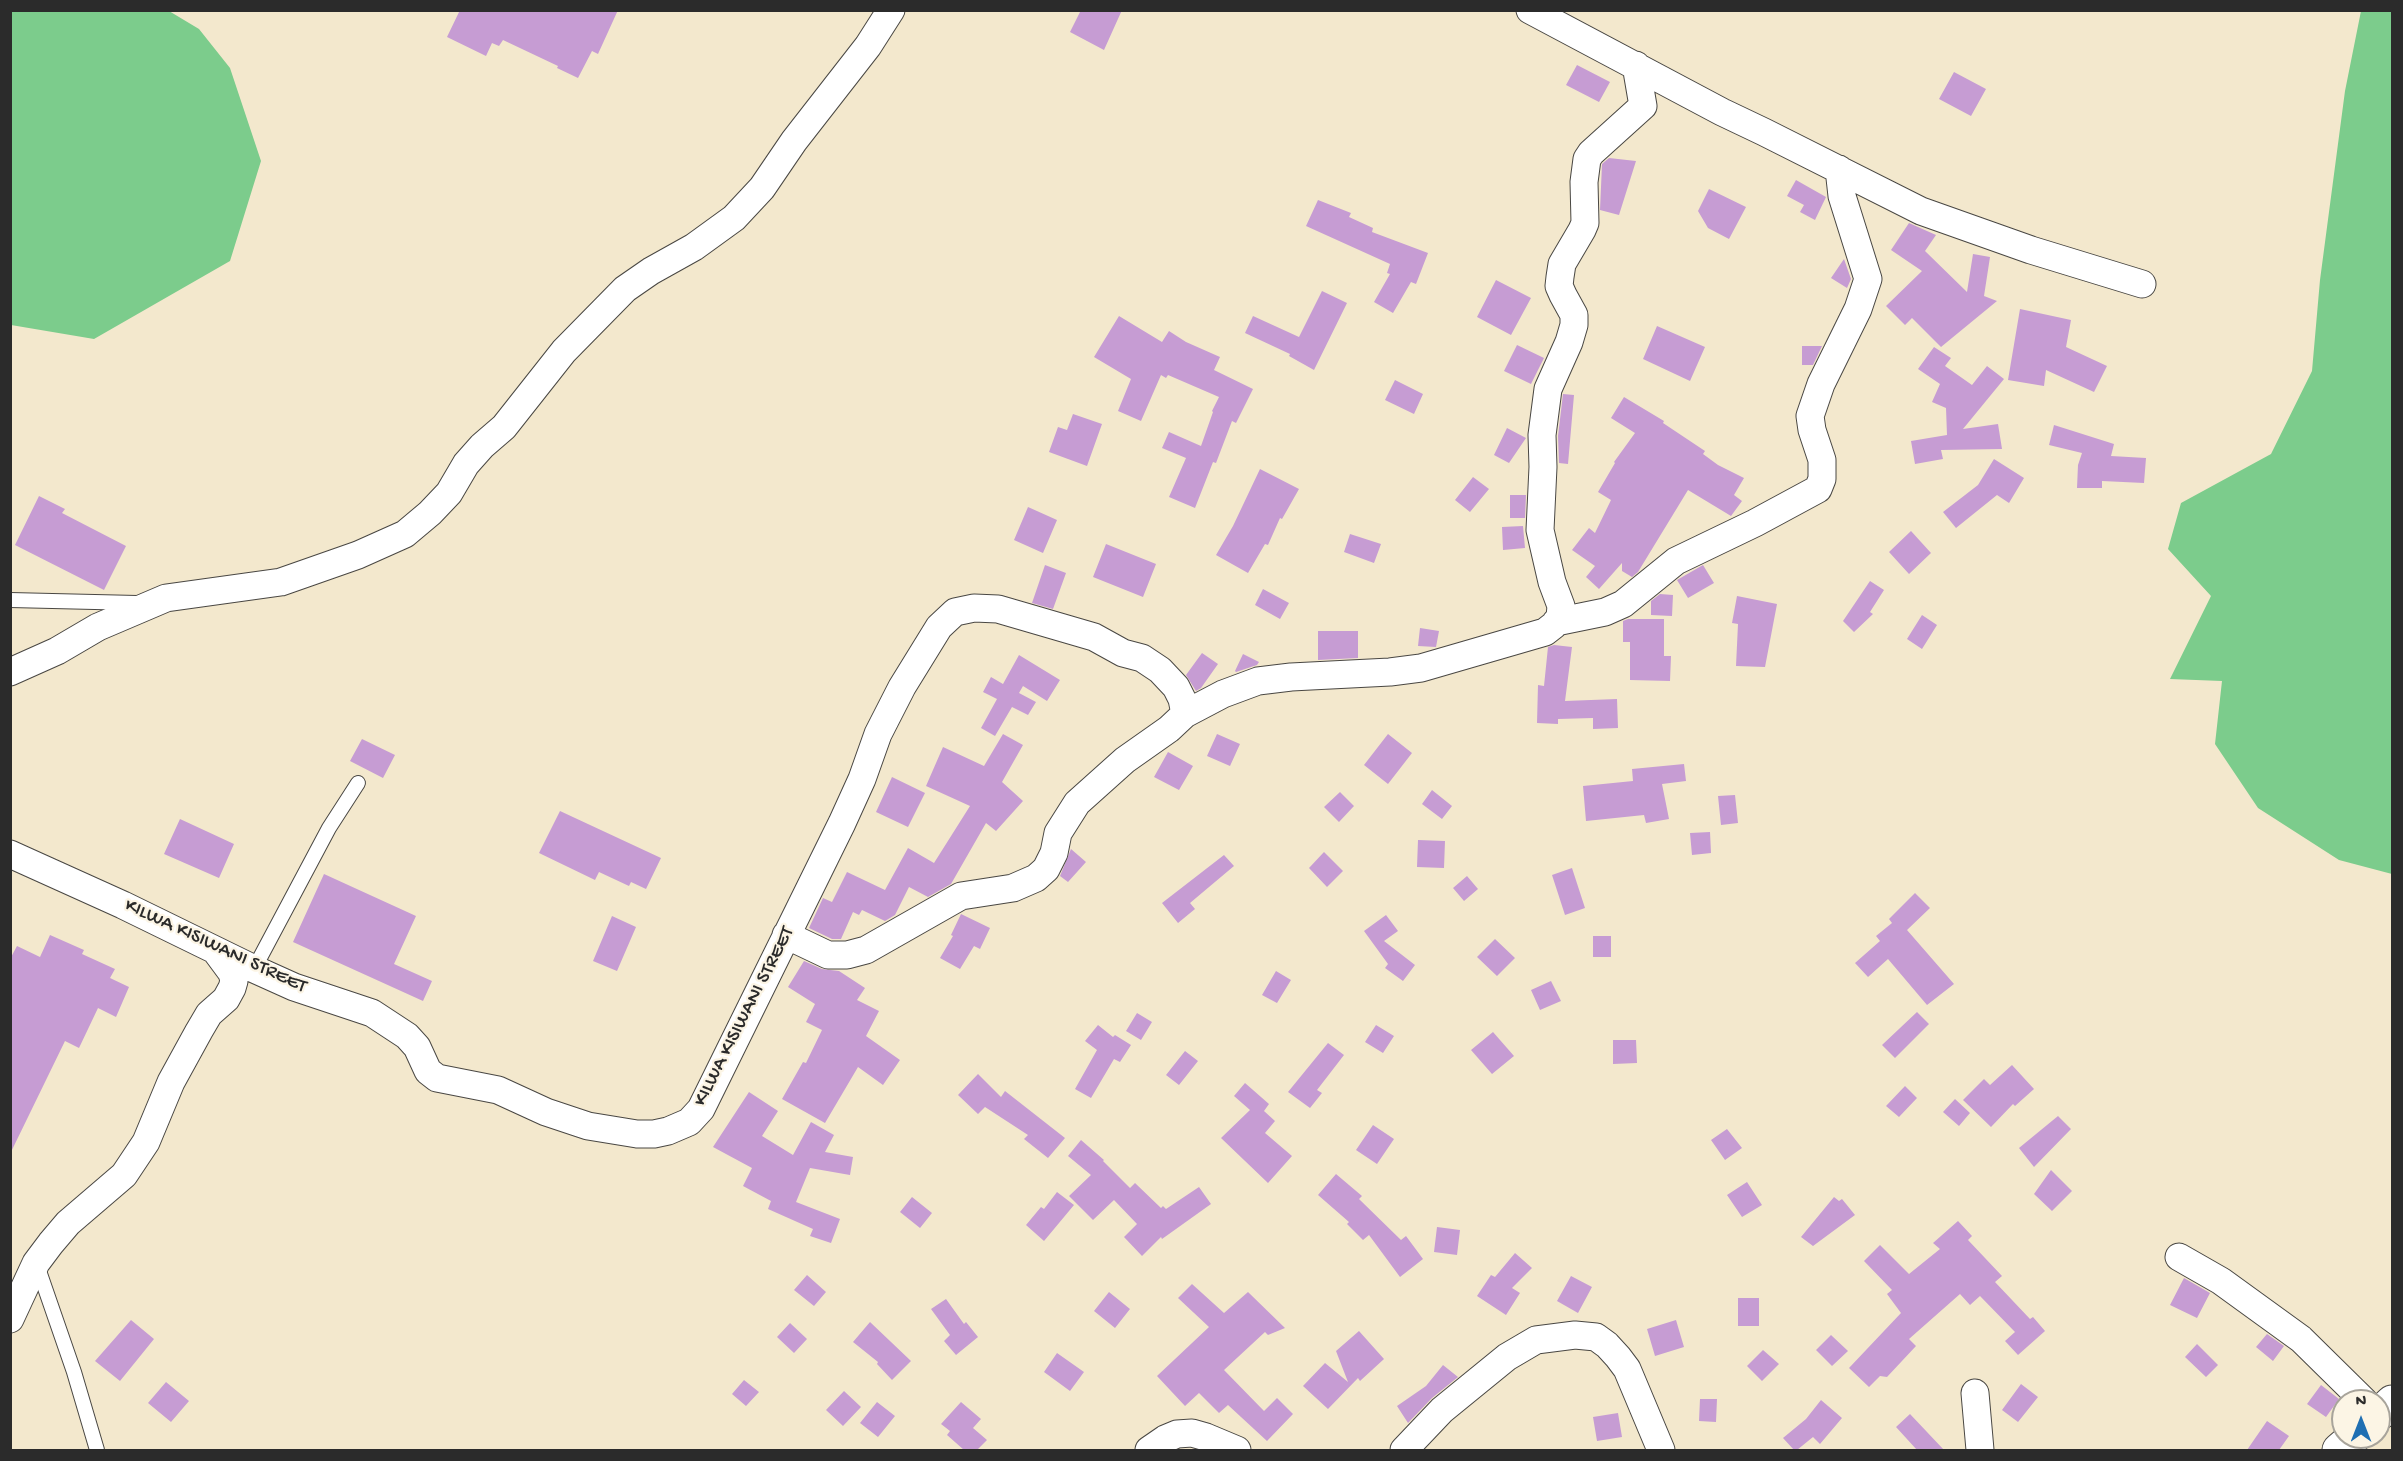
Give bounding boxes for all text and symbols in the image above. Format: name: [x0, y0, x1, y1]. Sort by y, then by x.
street label: KILWA KISIWANI STREET: [120, 894, 310, 1000]
street label: KILWA KISIWANI STREET: [689, 923, 801, 1111]
north arrow: [2331, 1389, 2391, 1449]
text: N: [2356, 1393, 2366, 1412]

